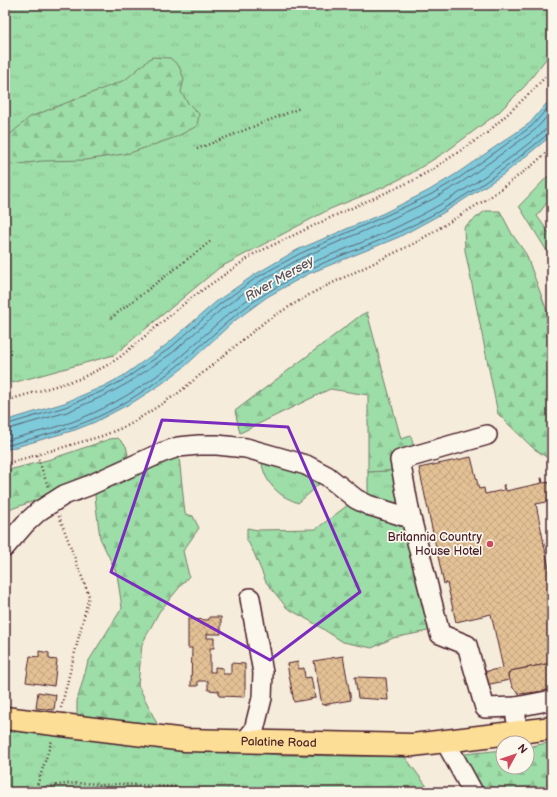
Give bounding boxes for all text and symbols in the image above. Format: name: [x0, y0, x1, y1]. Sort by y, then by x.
water label: River Mersey: [242, 252, 318, 305]
place label: Britannia Country House Hotel: [387, 530, 483, 559]
marker: Britannia Country House Hotel: [485, 539, 495, 549]
street label: Palatine Road: [240, 734, 317, 751]
north arrow: [495, 735, 535, 775]
text: N: [515, 742, 530, 756]

